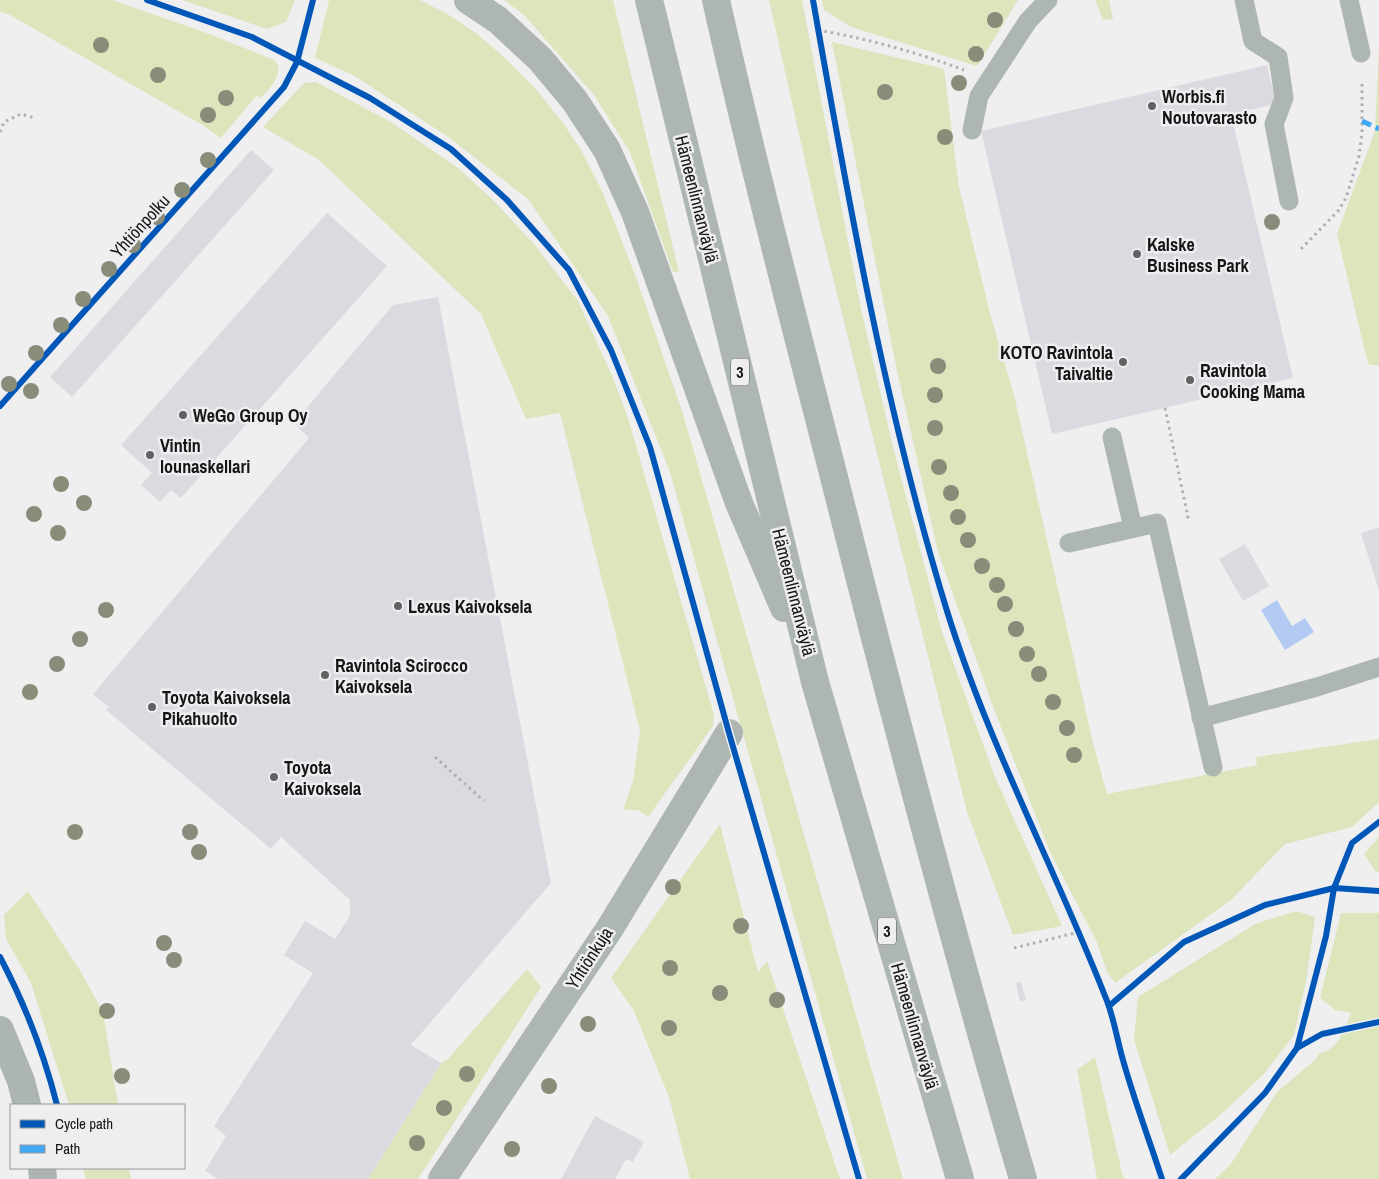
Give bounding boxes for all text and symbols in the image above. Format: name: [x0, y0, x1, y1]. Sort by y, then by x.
place label: Worbis.fi Noutovarasto: [1162, 84, 1257, 130]
marker: Worbis.fi Noutovarasto: [1146, 100, 1158, 112]
street label: Hämeenlinnanväylä: [669, 133, 725, 265]
street label: Yhtiönpolku: [105, 189, 175, 263]
place label: Kalske Business Park: [1147, 232, 1250, 278]
marker: Kalske Business Park: [1131, 248, 1143, 260]
place label: KOTO Ravintola Taivaltie: [1000, 340, 1114, 386]
marker: KOTO Ravintola Taivaltie: [1117, 356, 1129, 368]
road number: 3: [731, 358, 749, 386]
place label: Ravintola Cooking Mama: [1200, 358, 1306, 404]
marker: Ravintola Cooking Mama: [1184, 374, 1196, 386]
place label: WeGo Group Oy: [193, 403, 308, 428]
marker: WeGo Group Oy: [177, 409, 189, 421]
place label: Vintin lounaskellari: [160, 433, 250, 479]
marker: Vintin lounaskellari: [144, 449, 156, 461]
street label: Hämeenlinnanväylä: [766, 526, 822, 658]
place label: Lexus Kaivoksela: [408, 594, 533, 619]
marker: Lexus Kaivoksela: [392, 600, 404, 612]
place label: Ravintola Scirocco Kaivoksela: [335, 653, 468, 699]
marker: Ravintola Scirocco Kaivoksela: [319, 669, 331, 681]
place label: Toyota Kaivoksela Pikahuolto: [162, 685, 291, 731]
marker: Toyota Kaivoksela Pikahuolto: [146, 701, 158, 713]
place label: Toyota Kaivoksela: [284, 755, 362, 801]
marker: Toyota Kaivoksela: [268, 771, 280, 783]
road number: 3: [878, 918, 896, 944]
street label: Yhtiönkuja: [560, 922, 618, 994]
street label: Hämeenlinnanväylä: [885, 960, 945, 1092]
legend: [10, 1104, 185, 1169]
text: Cycle path: [55, 1113, 113, 1134]
text: Path: [55, 1138, 80, 1159]

